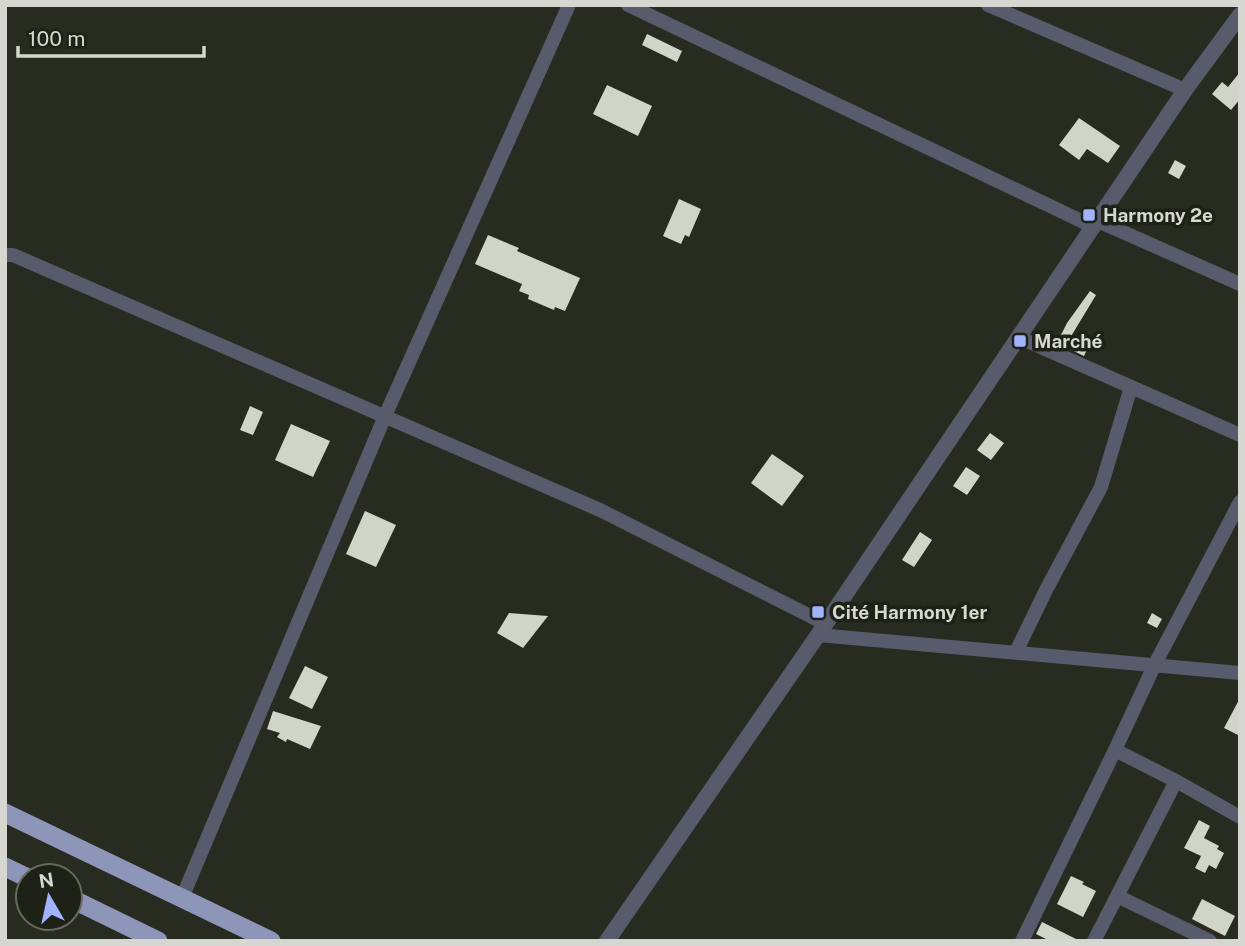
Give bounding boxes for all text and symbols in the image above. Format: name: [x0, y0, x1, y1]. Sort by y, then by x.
scale bar: [18, 14, 203, 58]
text: 100 m: [28, 26, 85, 51]
place label: Harmony 2e: [1103, 204, 1213, 226]
marker: Harmony 2e: [1081, 207, 1097, 223]
place label: Marché: [1034, 330, 1103, 352]
marker: Marché: [1012, 333, 1028, 349]
place label: Cité Harmony 1er: [832, 601, 987, 623]
marker: Cité Harmony 1er: [810, 604, 826, 620]
north arrow: [14, 862, 84, 932]
text: N: [37, 868, 55, 892]

